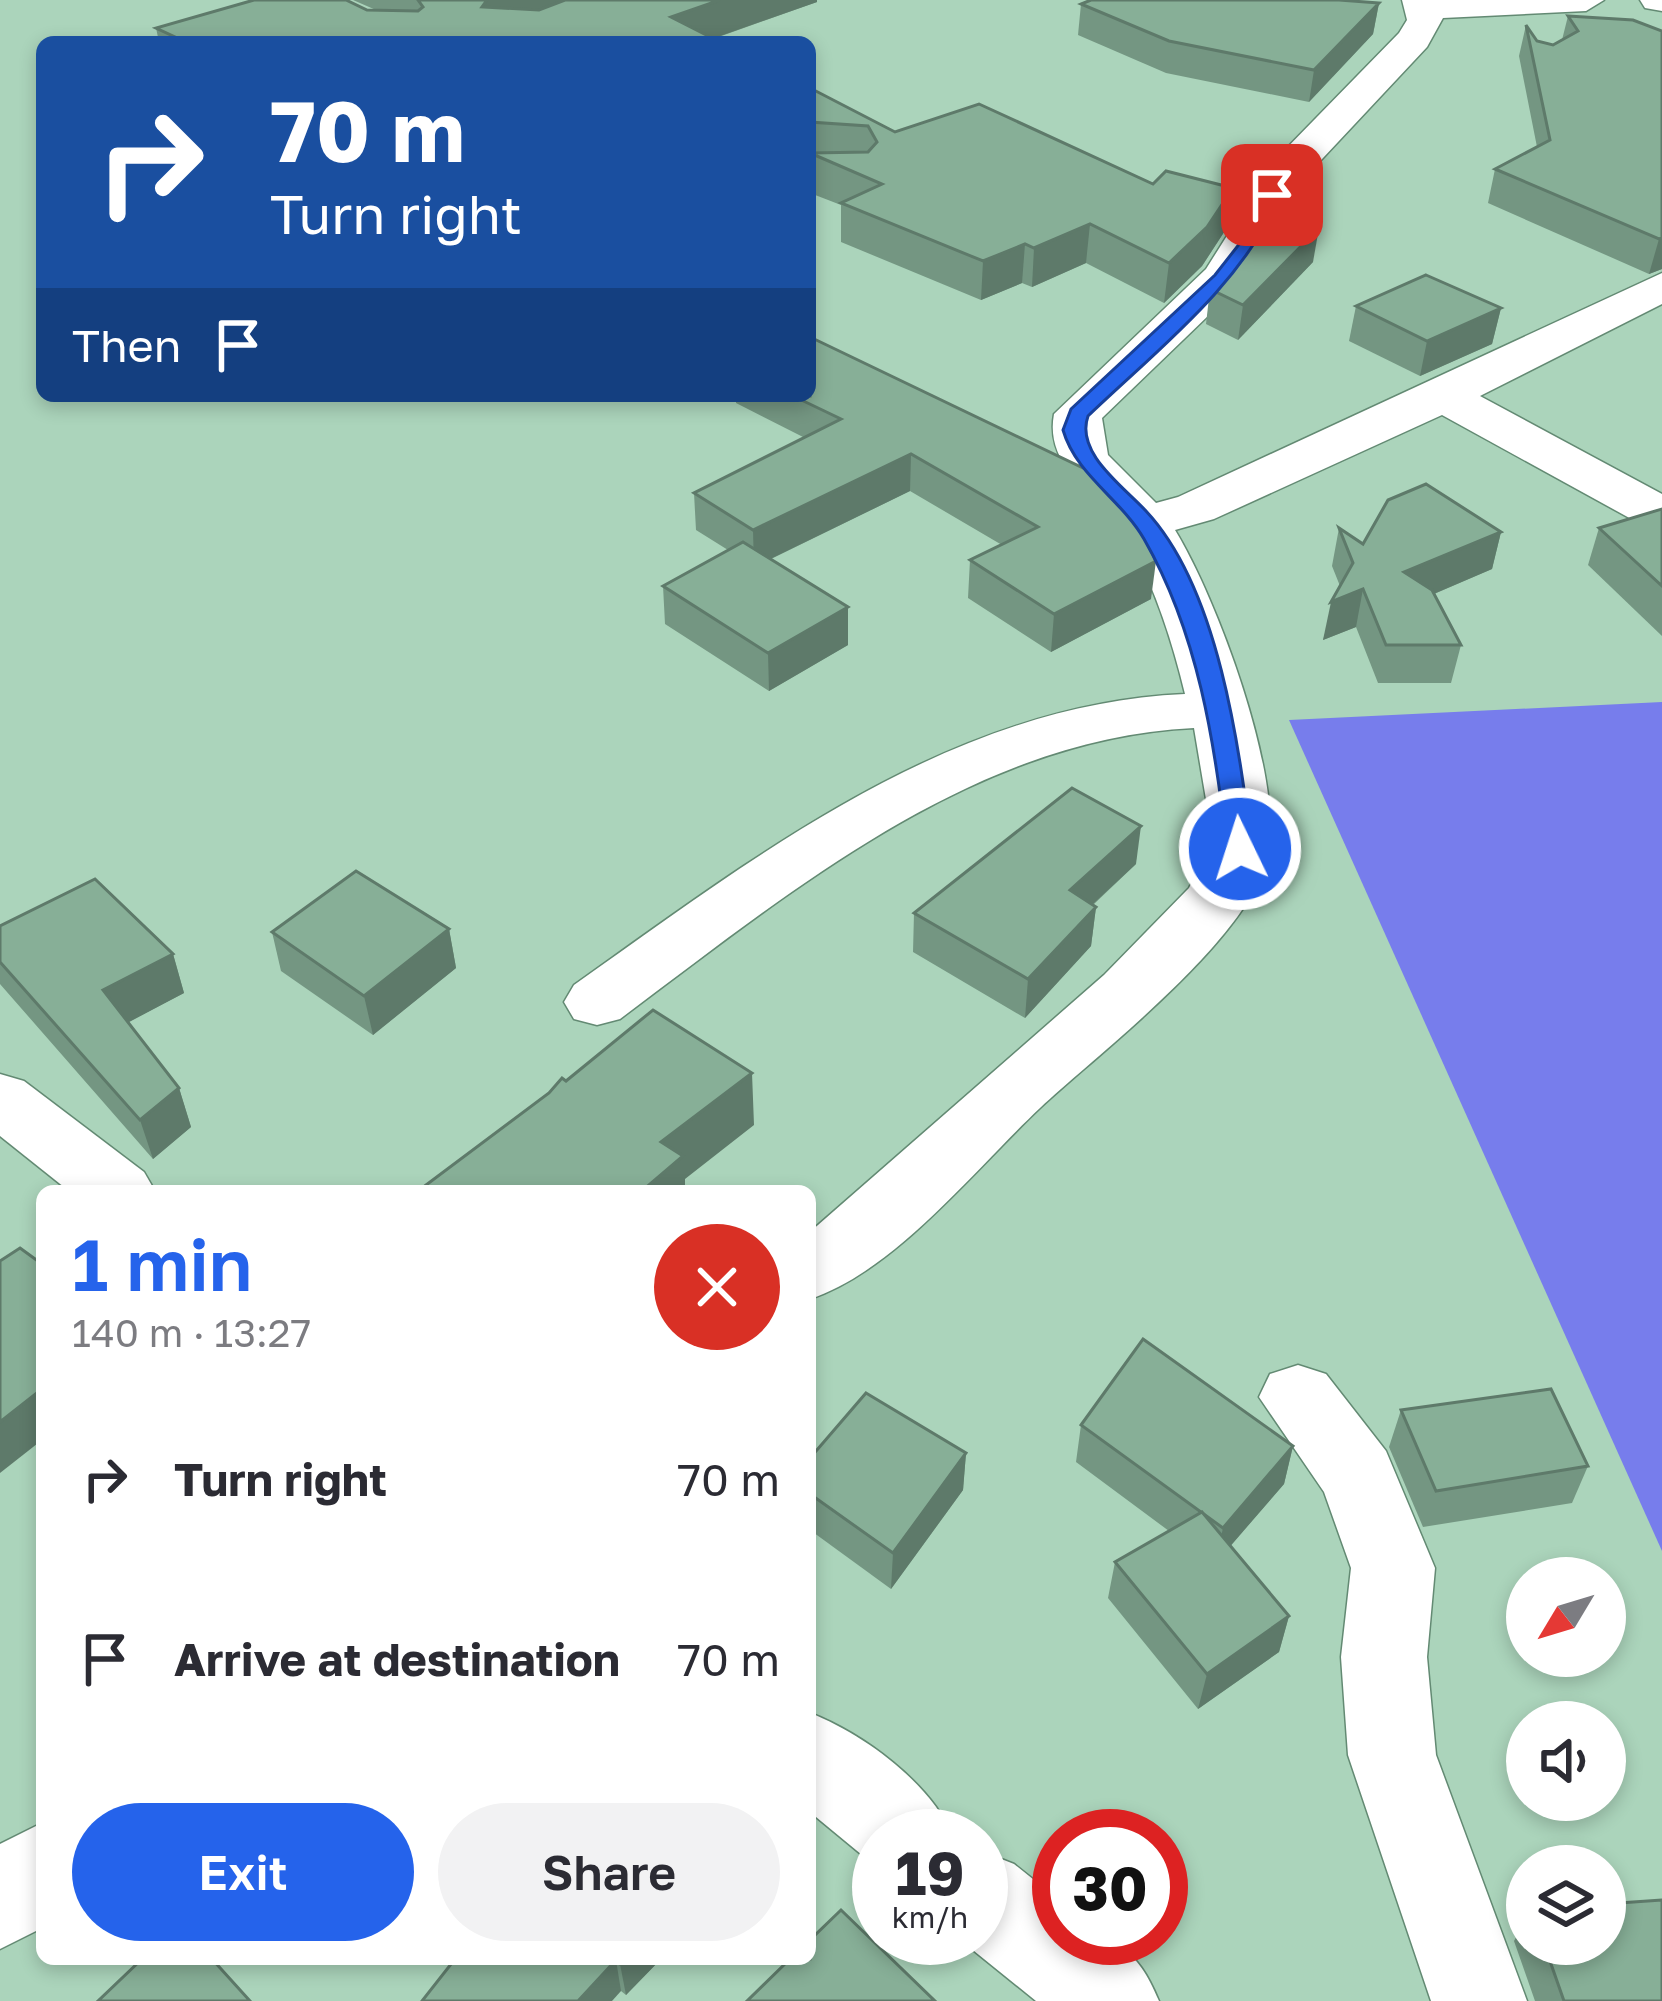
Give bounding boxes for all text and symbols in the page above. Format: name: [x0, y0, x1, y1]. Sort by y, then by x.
text: 70 m: [270, 80, 465, 180]
icon: right: [72, 84, 228, 240]
pin: [1221, 144, 1323, 246]
icon: arrive: [1239, 162, 1305, 228]
text: Turn right: [270, 181, 522, 246]
icon: arrive: [205, 312, 271, 378]
text: Then: [72, 318, 181, 372]
position arrow: [1177, 786, 1303, 912]
text: 1 min: [72, 1220, 252, 1307]
button: close: [654, 1224, 780, 1350]
text: 140 m · 13:27: [72, 1309, 311, 1356]
icon: right: [72, 1446, 138, 1512]
text: Turn right: [174, 1452, 387, 1506]
text: 70 m: [677, 1452, 780, 1506]
north arrow: [1506, 1557, 1626, 1677]
map controls: [1506, 1557, 1626, 1965]
icon: arrive: [72, 1626, 138, 1692]
text: Arrive at destination: [174, 1632, 620, 1686]
text: 70 m: [677, 1632, 780, 1686]
button: sound: [1506, 1701, 1626, 1821]
button: Exit: [72, 1803, 414, 1941]
button: Share: [438, 1803, 780, 1941]
speed limit sign: 30: [1032, 1809, 1188, 1965]
text: 19: [895, 1836, 964, 1908]
button: layers: [1506, 1845, 1626, 1965]
text: km/h: [892, 1899, 968, 1935]

